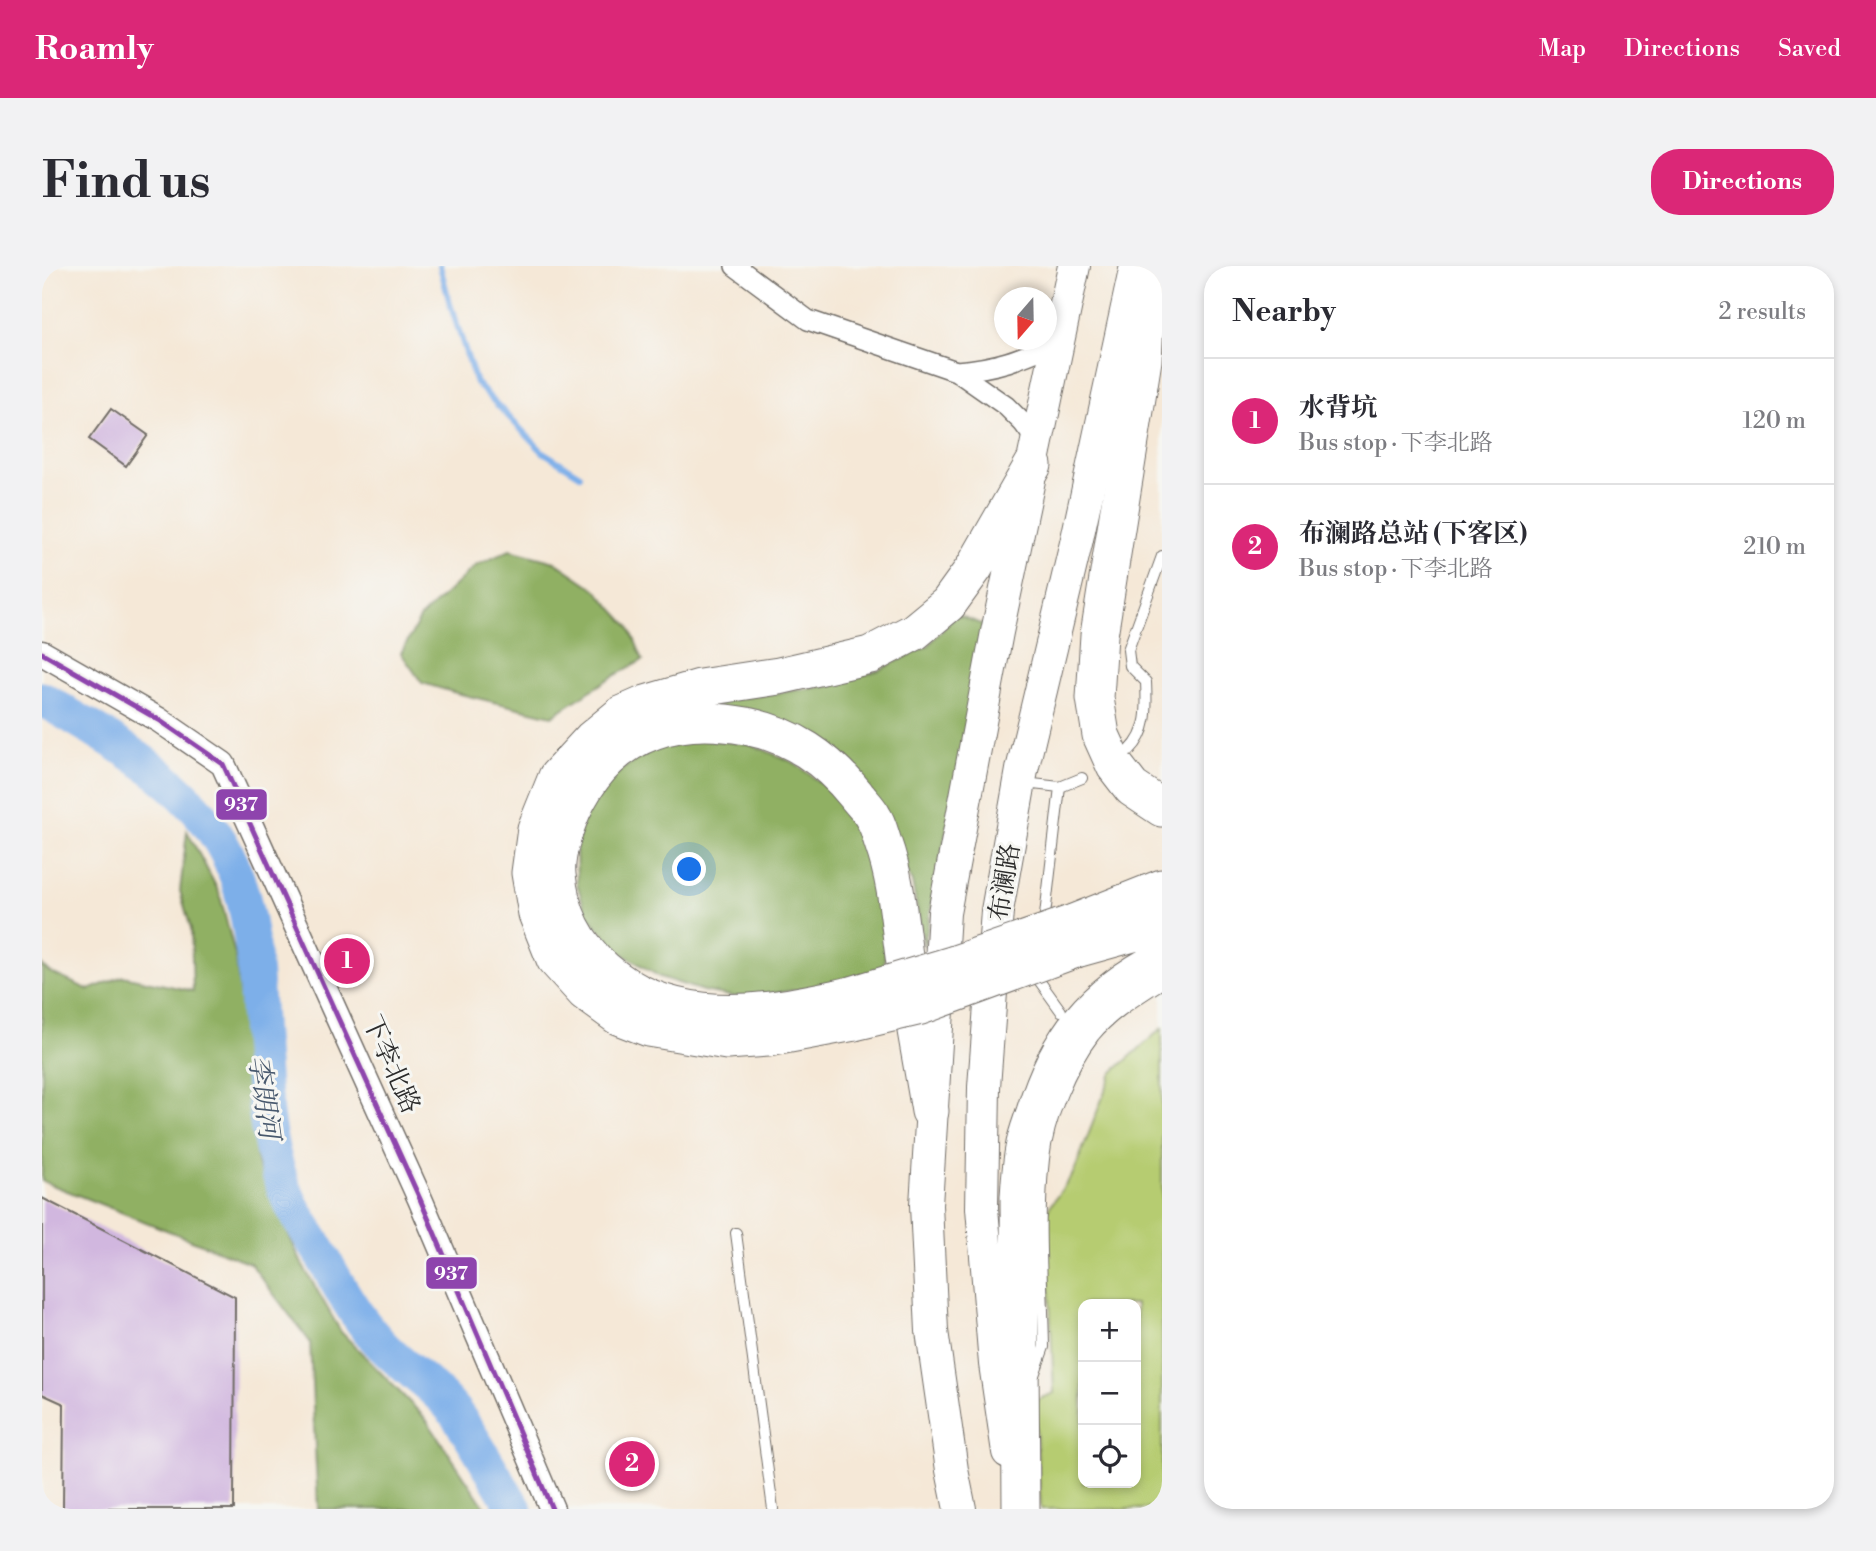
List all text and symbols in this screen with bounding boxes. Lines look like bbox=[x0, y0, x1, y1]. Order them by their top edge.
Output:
text: Roamly bbox=[35, 29, 154, 70]
text: Map bbox=[1539, 34, 1586, 64]
text: Directions bbox=[1624, 34, 1740, 64]
text: Saved bbox=[1778, 34, 1841, 64]
button: Directions bbox=[1651, 149, 1834, 215]
text: Find us bbox=[42, 152, 211, 213]
north arrow bbox=[994, 287, 1057, 350]
text: Nearby bbox=[1232, 293, 1336, 331]
text: 2 results bbox=[1719, 298, 1806, 326]
text: 水背坑 bbox=[1299, 392, 1377, 424]
text: 1 bbox=[1249, 407, 1261, 435]
text: 120 m bbox=[1742, 407, 1806, 435]
text: Bus stop · 下李北路 bbox=[1299, 429, 1493, 457]
text: 布澜路总站 (下客区) bbox=[1299, 518, 1527, 550]
text: 2 bbox=[1248, 533, 1262, 561]
text: 210 m bbox=[1743, 533, 1806, 561]
text: Bus stop · 下李北路 bbox=[1299, 555, 1493, 583]
line badge: 937 bbox=[215, 788, 268, 821]
text: 937 bbox=[224, 793, 258, 817]
street label: 布澜路 bbox=[983, 841, 1027, 923]
your location bbox=[672, 852, 706, 886]
pin: 1 bbox=[324, 935, 370, 987]
street label: 下李北路 bbox=[355, 1010, 427, 1118]
water label: 李朗河 bbox=[240, 1053, 287, 1146]
line badge: 937 bbox=[425, 1256, 478, 1290]
text: 937 bbox=[434, 1262, 468, 1286]
map controls bbox=[1078, 1299, 1141, 1488]
button: + bbox=[1078, 1299, 1141, 1362]
button: − bbox=[1078, 1362, 1141, 1425]
button: locate bbox=[1078, 1425, 1141, 1488]
pin: 2 bbox=[609, 1438, 655, 1490]

